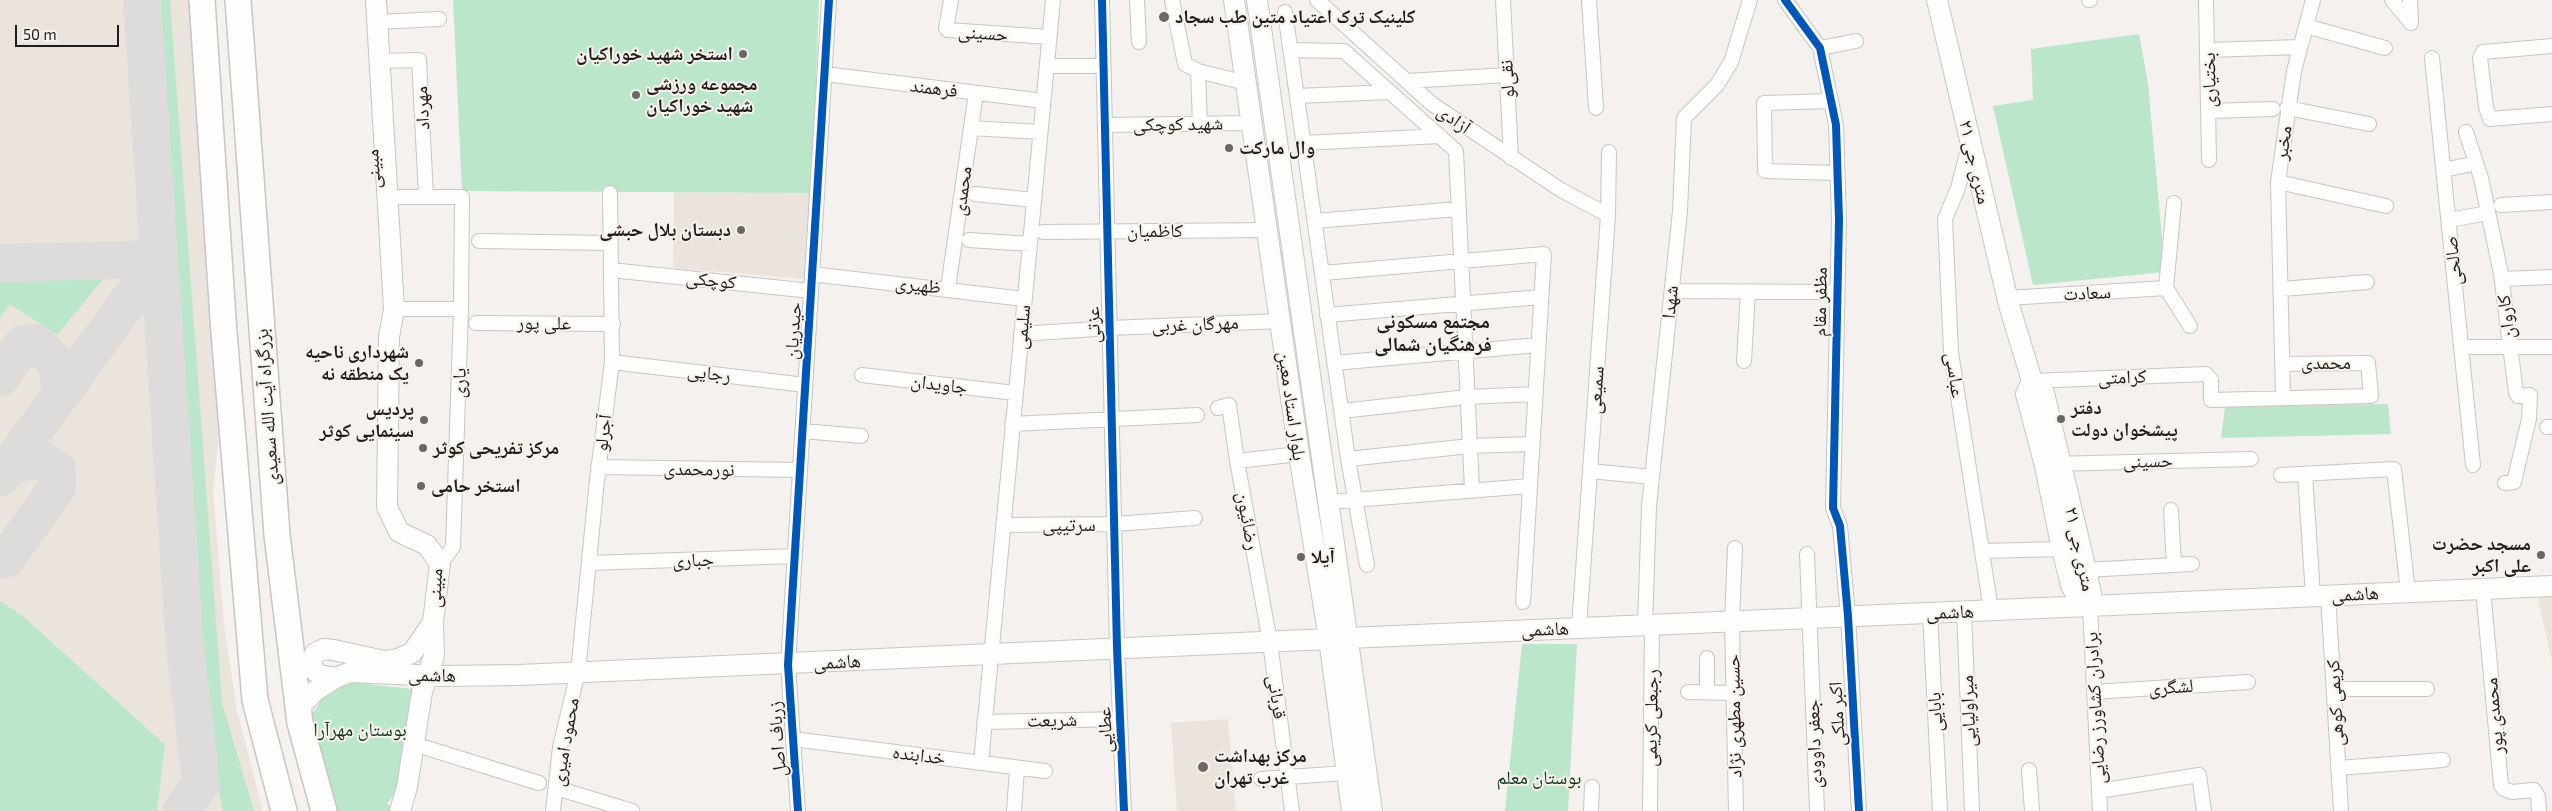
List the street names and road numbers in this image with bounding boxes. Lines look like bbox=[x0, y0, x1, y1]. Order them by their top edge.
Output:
street label: حسینی bbox=[957, 20, 1009, 46]
street label: بختیاری bbox=[2197, 52, 2221, 108]
street label: نقی‌لو bbox=[1495, 59, 1519, 99]
street label: فرهمند bbox=[909, 74, 959, 102]
street label: مهرداد bbox=[409, 86, 435, 130]
street label: آزادی bbox=[1433, 99, 1475, 139]
street label: شهید کوچکی bbox=[1133, 112, 1223, 136]
street label: ۲۱ متری جی bbox=[1954, 118, 1996, 206]
street label: مخبر bbox=[2269, 124, 2297, 162]
street label: مبینی bbox=[361, 149, 385, 189]
street label: محمدی bbox=[947, 165, 977, 217]
street label: کاظمیان bbox=[1127, 220, 1183, 242]
street label: صالحی bbox=[2439, 235, 2467, 287]
street label: کوچکی bbox=[685, 266, 737, 294]
street label: مظفر مقام bbox=[1808, 267, 1832, 337]
street label: ظهیری bbox=[894, 271, 942, 299]
street label: سعادت bbox=[2063, 280, 2111, 306]
street label: شهدا bbox=[1657, 284, 1683, 320]
street label: کاروان bbox=[2492, 293, 2520, 341]
street label: حیدریان bbox=[780, 301, 806, 361]
street label: سلیمی bbox=[1009, 304, 1035, 350]
street label: عزتی bbox=[1081, 306, 1105, 344]
street label: علی پور bbox=[517, 311, 571, 335]
street label: مهرگان غربی bbox=[1151, 311, 1239, 337]
street label: بزرگراه آیت الله سعیدی bbox=[250, 328, 284, 486]
street label: بلوار استاد معین bbox=[1273, 350, 1311, 462]
street label: عباسی bbox=[1941, 351, 1969, 399]
street label: محمدی bbox=[2301, 352, 2351, 374]
street label: رجایی bbox=[686, 359, 732, 387]
street label: سمیعی bbox=[1583, 365, 1609, 415]
street label: کرامتی bbox=[2097, 365, 2147, 389]
street label: یاری bbox=[447, 367, 471, 399]
street label: جاویدان bbox=[909, 369, 969, 399]
street label: آجرلو bbox=[589, 413, 617, 453]
street label: حسینی bbox=[2123, 449, 2173, 473]
street label: نورمحمدی bbox=[663, 457, 735, 481]
street label: رضائیون bbox=[1232, 490, 1264, 552]
street label: ۲۱ متری جی bbox=[2060, 505, 2100, 593]
street label: سرتیپی bbox=[1042, 514, 1096, 536]
street label: جباری bbox=[672, 548, 714, 572]
street label: مبینی bbox=[423, 568, 447, 608]
street label: هاشمی bbox=[2331, 581, 2379, 607]
street label: هاشمی bbox=[1926, 600, 1974, 624]
street label: هاشمی bbox=[1521, 617, 1569, 641]
street label: برادران کشاورز رضایی bbox=[2080, 631, 2110, 785]
street label: هاشمی bbox=[813, 649, 861, 675]
street label: حسین مطهری نژاد bbox=[1722, 654, 1746, 778]
street label: کریمی کوهی bbox=[2321, 659, 2349, 747]
street label: هاشمی bbox=[408, 663, 456, 687]
street label: رجبعلی کریمی bbox=[1639, 669, 1663, 767]
street label: قربانی bbox=[1263, 674, 1291, 720]
street label: لشگری bbox=[2148, 674, 2194, 700]
street label: میراولیایی bbox=[1955, 675, 1981, 747]
street label: محمدی پور bbox=[2479, 677, 2509, 755]
street label: اکبر ملکی bbox=[1824, 681, 1850, 747]
street label: بابایی bbox=[1923, 692, 1947, 732]
street label: محمود امیری bbox=[546, 696, 584, 788]
street label: جعفر داوودی bbox=[1801, 699, 1827, 789]
street label: زرباف اصل bbox=[763, 700, 791, 778]
street label: عطایی bbox=[1093, 707, 1117, 753]
street label: شریعت bbox=[1027, 708, 1077, 732]
street label: خدابنده bbox=[891, 740, 947, 770]

